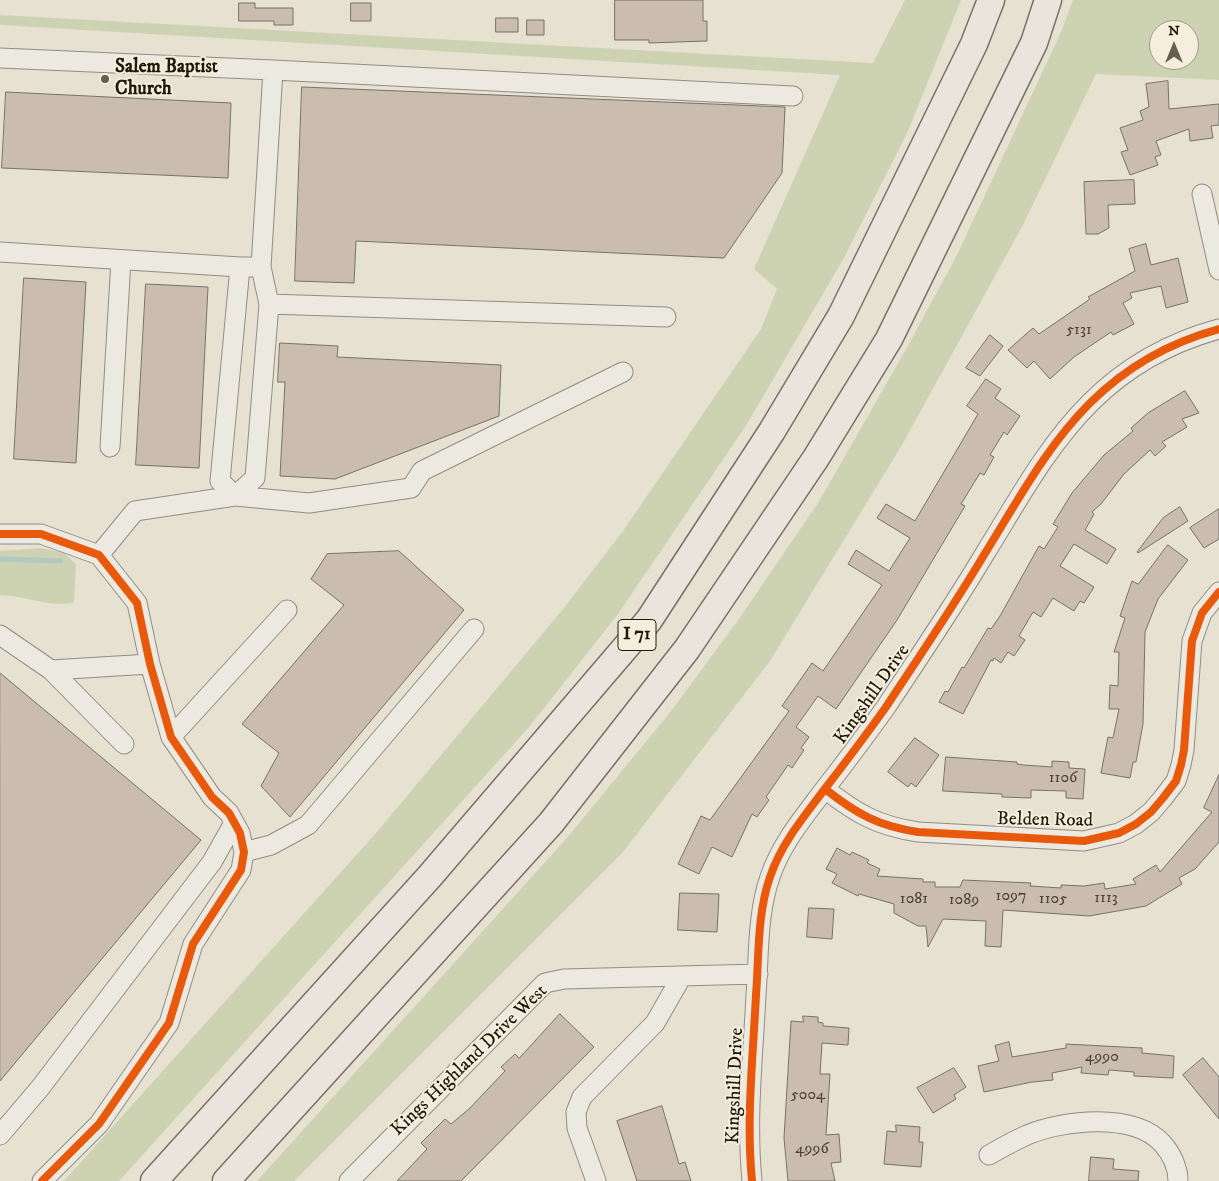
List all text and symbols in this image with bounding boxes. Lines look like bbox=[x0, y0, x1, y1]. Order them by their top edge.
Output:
north arrow bbox=[1149, 20, 1199, 70]
text: N bbox=[1168, 22, 1180, 40]
place label: Salem Baptist Church bbox=[115, 57, 218, 101]
marker: Salem Baptist Church bbox=[99, 73, 111, 85]
house number: 5131 bbox=[1066, 321, 1092, 341]
road number: I 71 bbox=[618, 620, 656, 650]
street label: Kingshill Drive bbox=[830, 641, 916, 749]
house number: 1106 bbox=[1049, 769, 1077, 789]
street label: Belden Road bbox=[997, 809, 1093, 833]
house number: 1097 bbox=[996, 887, 1026, 907]
house number: 1113 bbox=[1094, 889, 1118, 909]
house number: 1081 bbox=[900, 890, 928, 910]
house number: 1105 bbox=[1039, 890, 1067, 910]
house number: 1089 bbox=[949, 891, 979, 911]
street label: Kings Highland Drive West bbox=[387, 980, 553, 1142]
street label: Kingshill Drive bbox=[723, 1027, 749, 1145]
house number: 4990 bbox=[1085, 1048, 1119, 1068]
house number: 5004 bbox=[791, 1086, 825, 1106]
house number: 4996 bbox=[795, 1140, 829, 1160]

